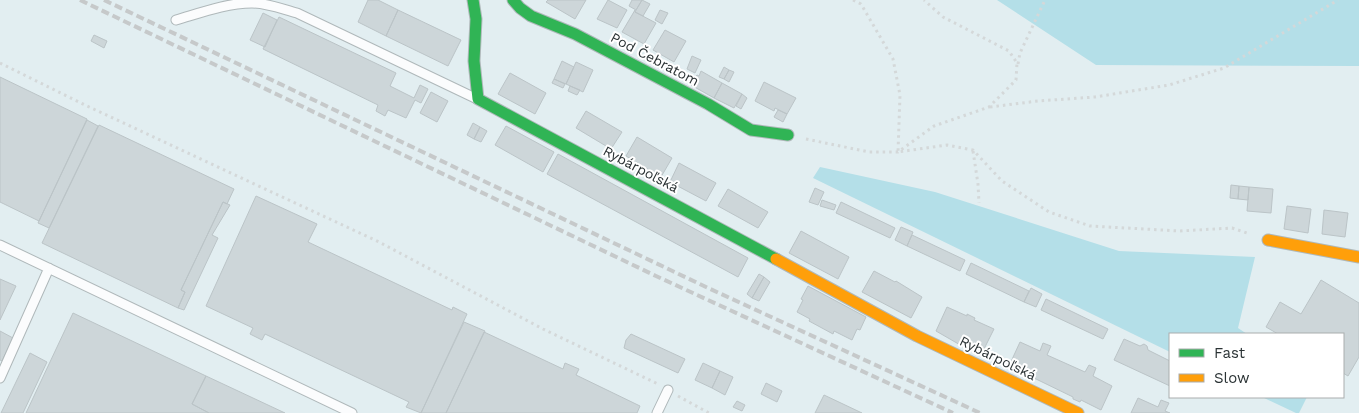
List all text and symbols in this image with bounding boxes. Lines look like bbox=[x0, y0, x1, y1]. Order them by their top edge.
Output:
street label: Pod Čebratom bbox=[608, 29, 702, 89]
street label: Rybárpoľská bbox=[601, 142, 682, 196]
street label: Rybárpoľská bbox=[957, 333, 1039, 383]
legend bbox=[1169, 333, 1344, 398]
text: Fast bbox=[1214, 344, 1246, 362]
text: Slow bbox=[1214, 369, 1250, 387]

